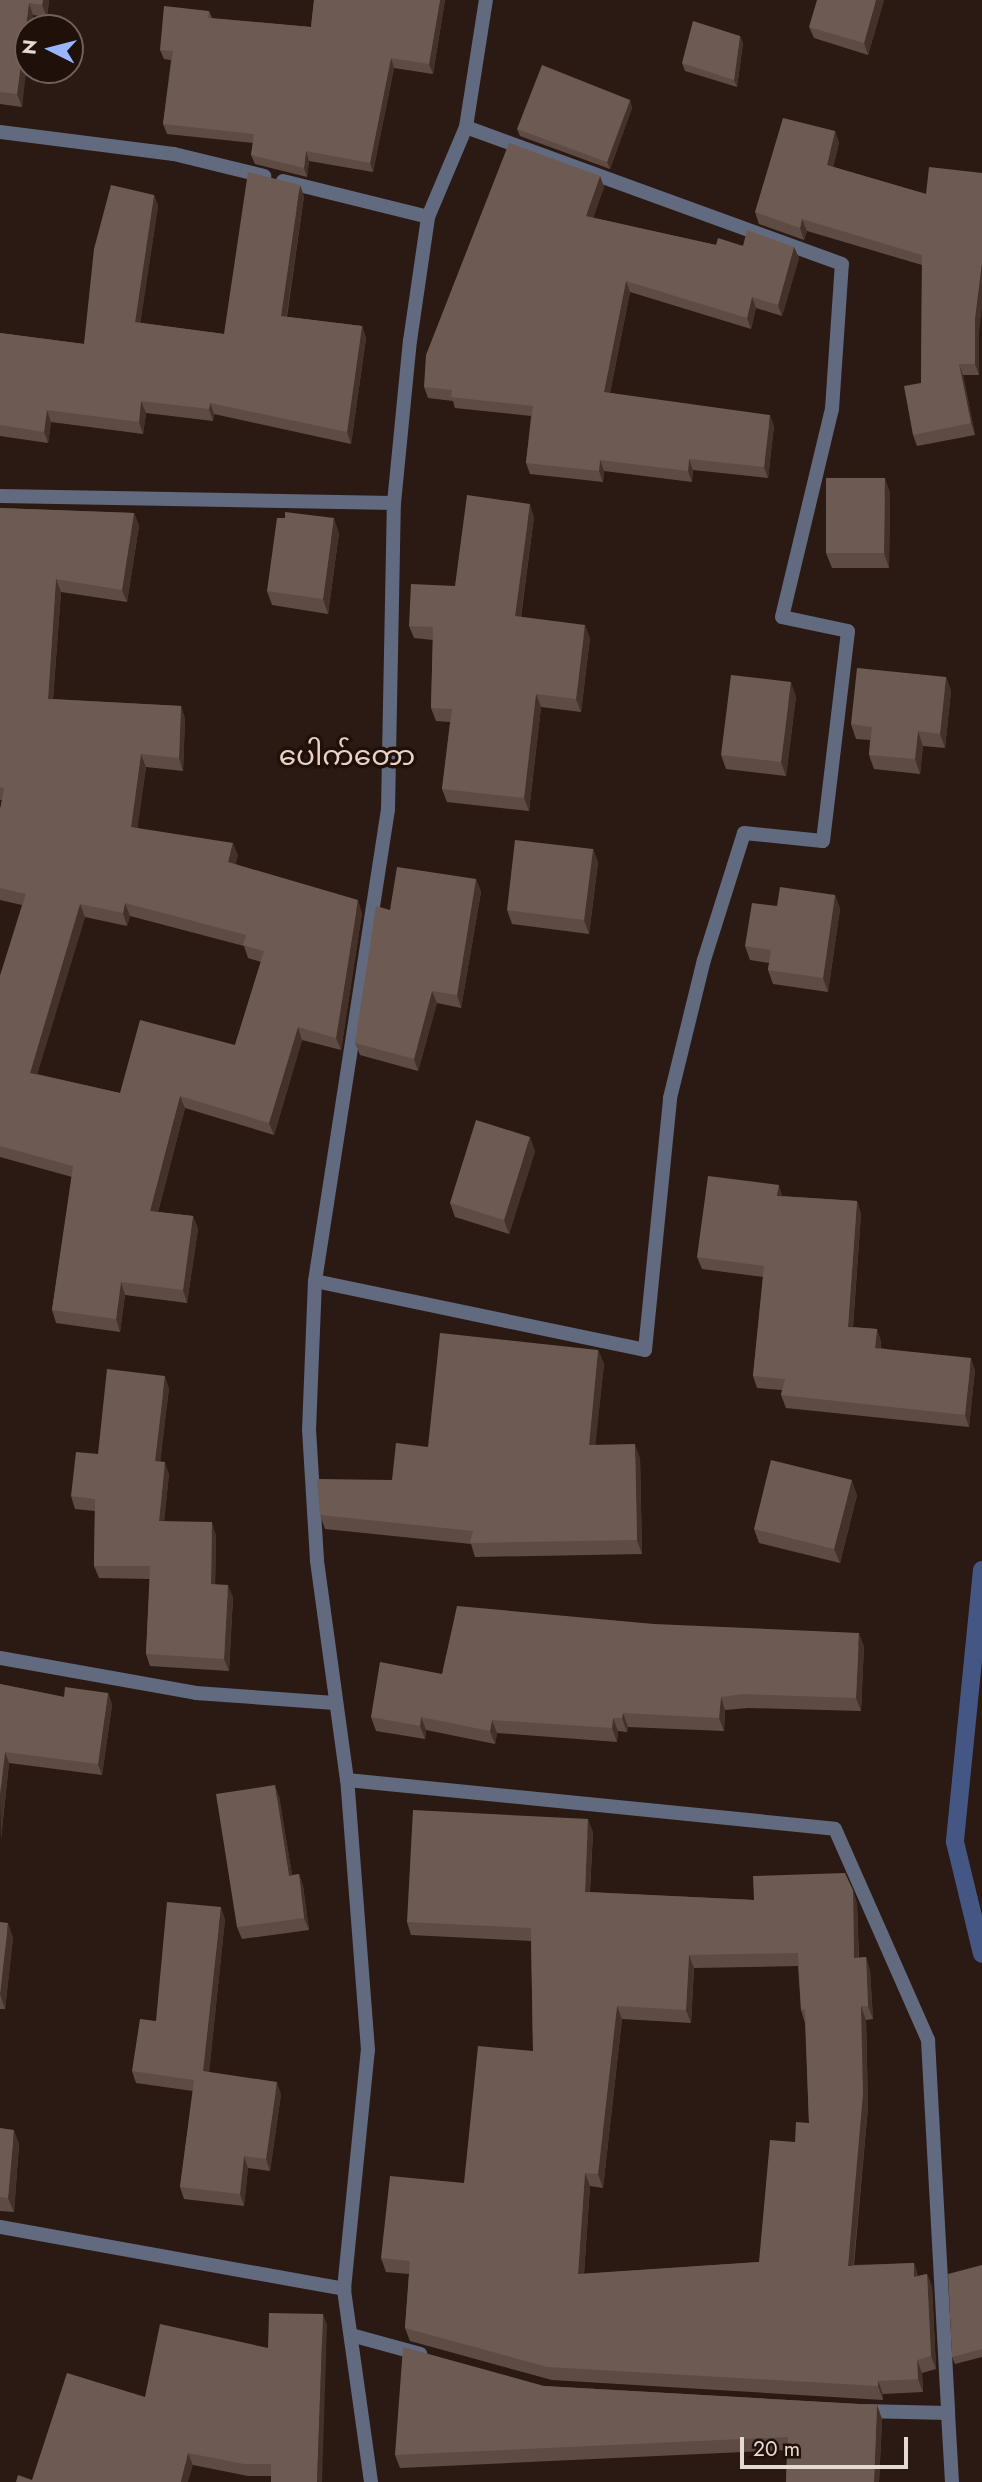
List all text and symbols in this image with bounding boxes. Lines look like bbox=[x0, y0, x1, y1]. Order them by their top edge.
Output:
north arrow bbox=[14, 14, 84, 84]
text: N bbox=[15, 38, 44, 56]
district label: ပေါက်တော bbox=[279, 739, 415, 773]
scale bar bbox=[744, 2422, 912, 2466]
text: 20 m bbox=[753, 2434, 800, 2464]

